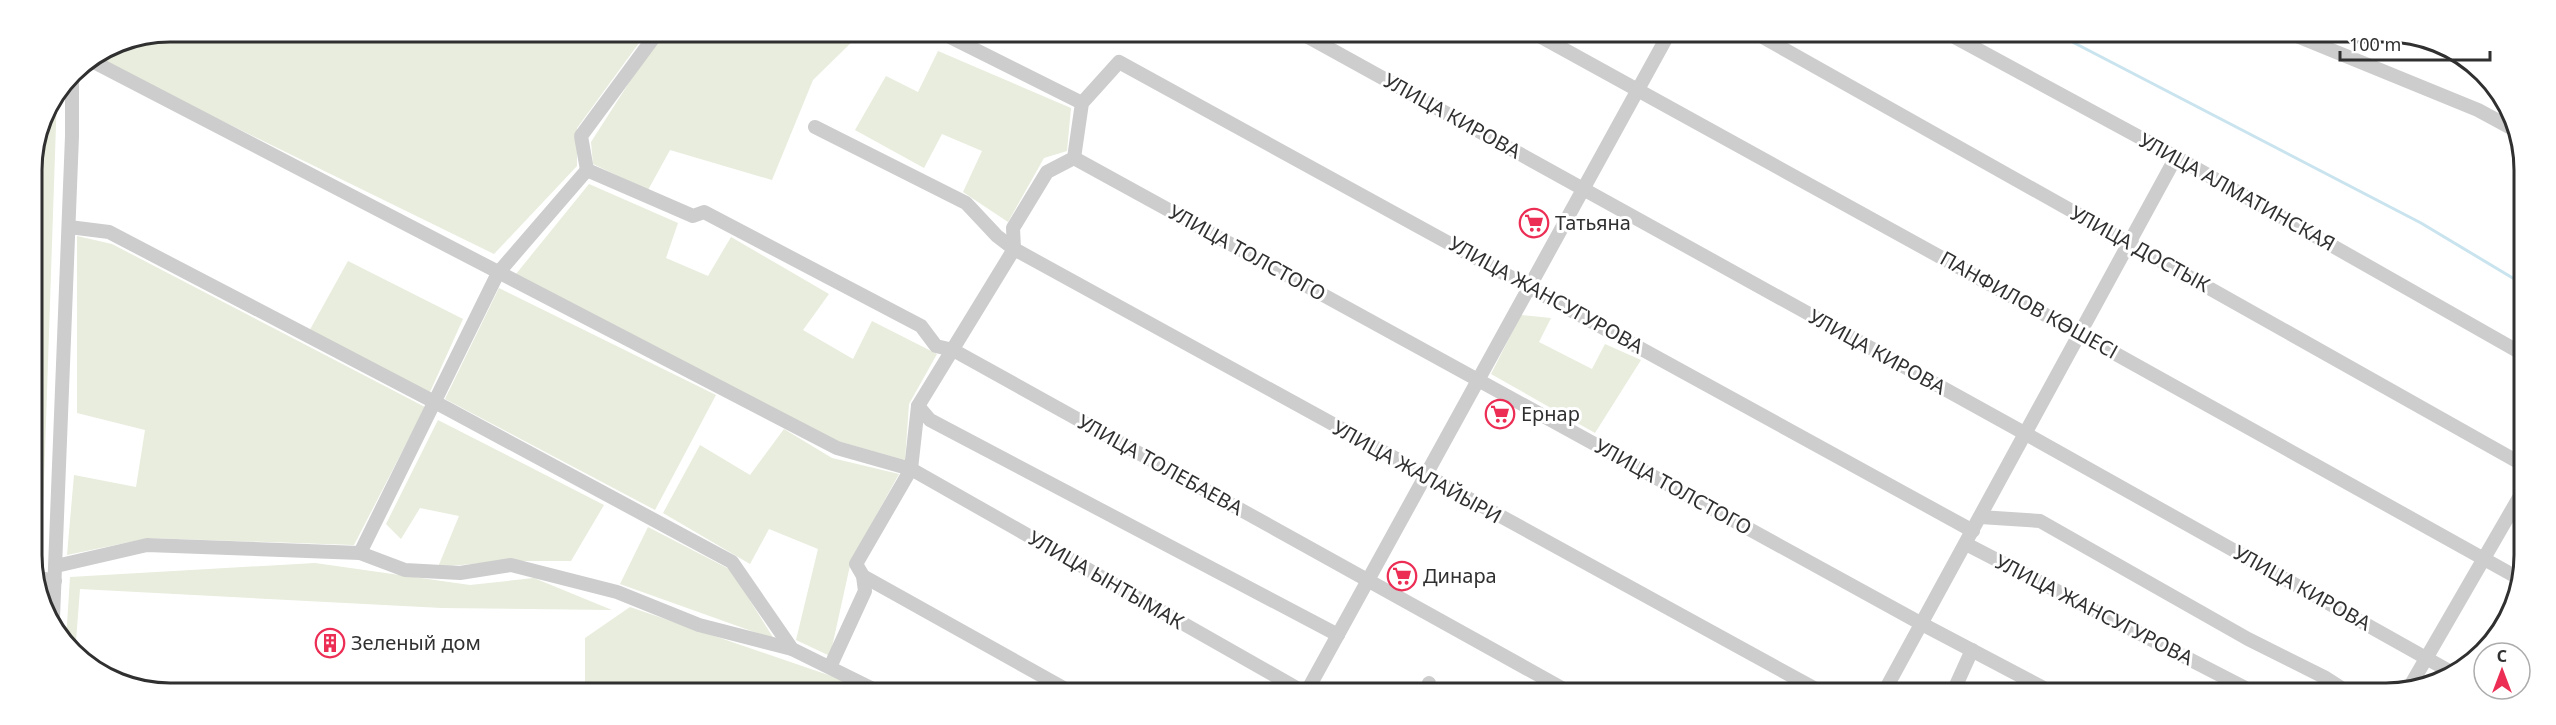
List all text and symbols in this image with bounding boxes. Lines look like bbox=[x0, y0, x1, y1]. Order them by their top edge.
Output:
scale bar bbox=[2340, 24, 2490, 62]
text: 100 m bbox=[2349, 32, 2401, 56]
street label: УЛИЦА КИРОВА bbox=[1379, 67, 1526, 165]
street label: УЛИЦА АЛМАТИНСКАЯ bbox=[2134, 126, 2340, 257]
street label: УЛИЦА ТОЛСТОГО bbox=[1164, 198, 1331, 307]
street label: УЛИЦА ДОСТЫК bbox=[2066, 199, 2215, 298]
supermarket icon: Татьяна bbox=[1518, 207, 1550, 239]
place label: Татьяна bbox=[1555, 209, 1631, 236]
street label: УЛИЦА ЖАНСУГУРОВА bbox=[1444, 230, 1649, 360]
street label: ПАНФИЛОВ КӨШЕСІ bbox=[1936, 244, 2123, 365]
street label: УЛИЦА КИРОВА bbox=[1804, 303, 1951, 401]
supermarket icon: Ернар bbox=[1484, 398, 1516, 430]
place label: Ернар bbox=[1521, 400, 1580, 427]
street label: УЛИЦА ТОЛЕБАЕВА bbox=[1073, 408, 1248, 521]
street label: УЛИЦА ЖАЛАЙЫРИ bbox=[1328, 414, 1507, 529]
street label: УЛИЦА ТОЛСТОГО bbox=[1590, 432, 1757, 541]
street label: УЛИЦА ЫНТЫМАК bbox=[1023, 524, 1190, 635]
street label: УЛИЦА КИРОВА bbox=[2229, 539, 2376, 637]
street label: УЛИЦА ЖАНСУГУРОВА bbox=[1991, 548, 2198, 671]
supermarket icon: Динара bbox=[1386, 560, 1418, 592]
place label: Динара bbox=[1423, 562, 1497, 589]
building icon: Зеленый дом bbox=[314, 627, 346, 659]
place label: Зеленый дом bbox=[351, 629, 481, 656]
north arrow bbox=[2472, 641, 2532, 701]
text: С bbox=[2497, 645, 2507, 667]

